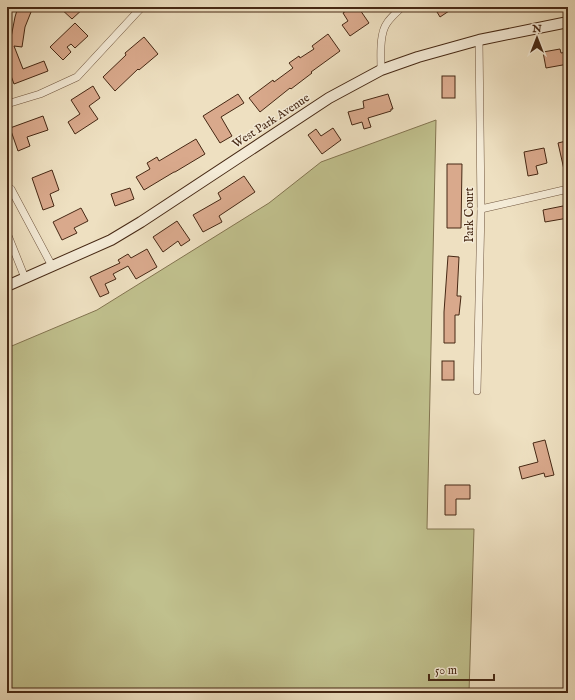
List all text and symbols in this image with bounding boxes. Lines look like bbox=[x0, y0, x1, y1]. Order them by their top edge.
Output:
north arrow bbox=[517, 18, 557, 58]
text: N bbox=[531, 22, 542, 36]
street label: West Park Avenue bbox=[229, 90, 313, 152]
street label: Park Court bbox=[462, 187, 477, 243]
scale bar bbox=[429, 656, 494, 682]
text: 50 m bbox=[435, 663, 457, 678]

